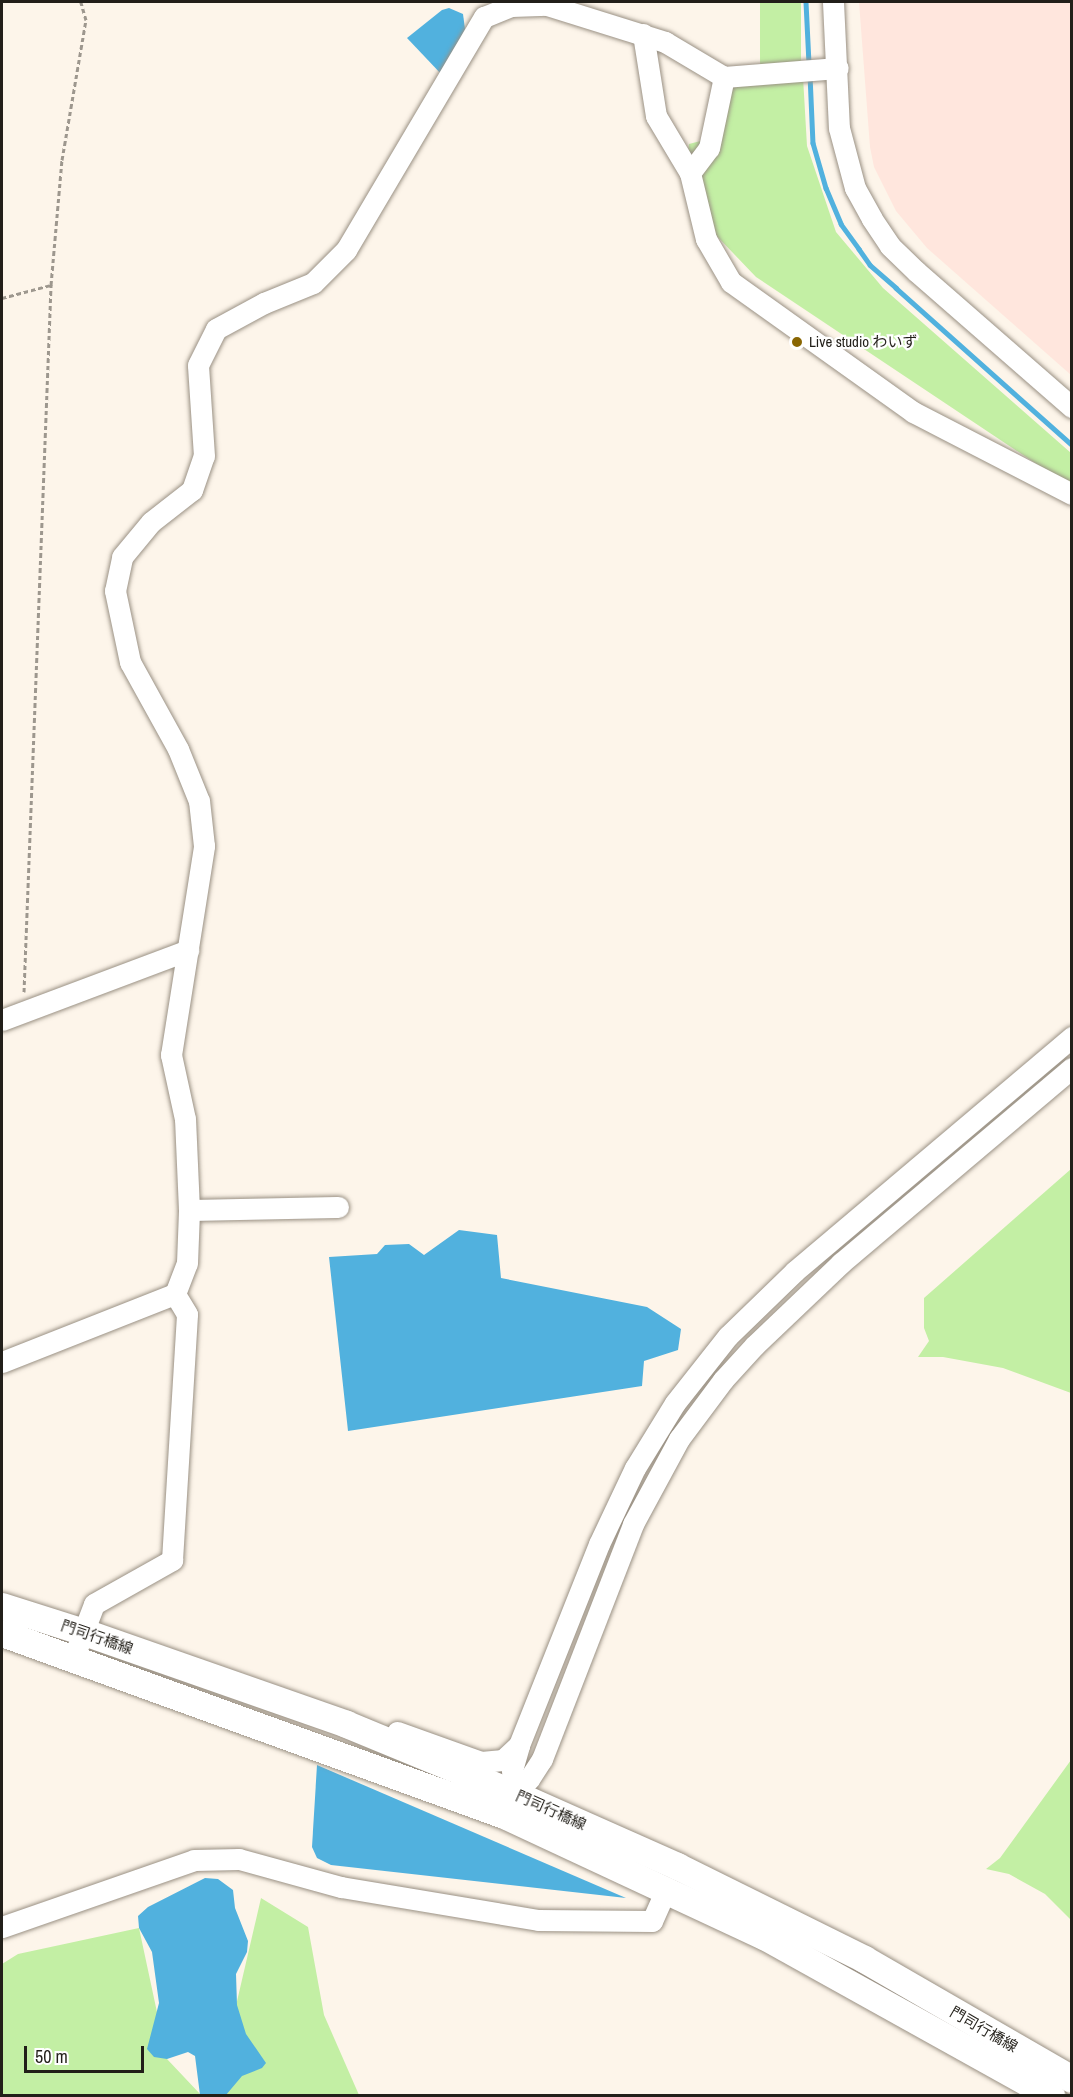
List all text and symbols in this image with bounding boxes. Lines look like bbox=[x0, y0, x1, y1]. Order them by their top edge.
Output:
place label: Live studio わいず bbox=[809, 333, 918, 351]
marker: Live studio わいず bbox=[790, 335, 804, 349]
street label: 門司行橋線 bbox=[59, 1616, 135, 1658]
street label: 門司行橋線 bbox=[513, 1787, 589, 1833]
street label: 門司行橋線 bbox=[947, 2002, 1021, 2056]
scale bar bbox=[27, 2034, 147, 2072]
text: 50 m bbox=[35, 2044, 68, 2069]

